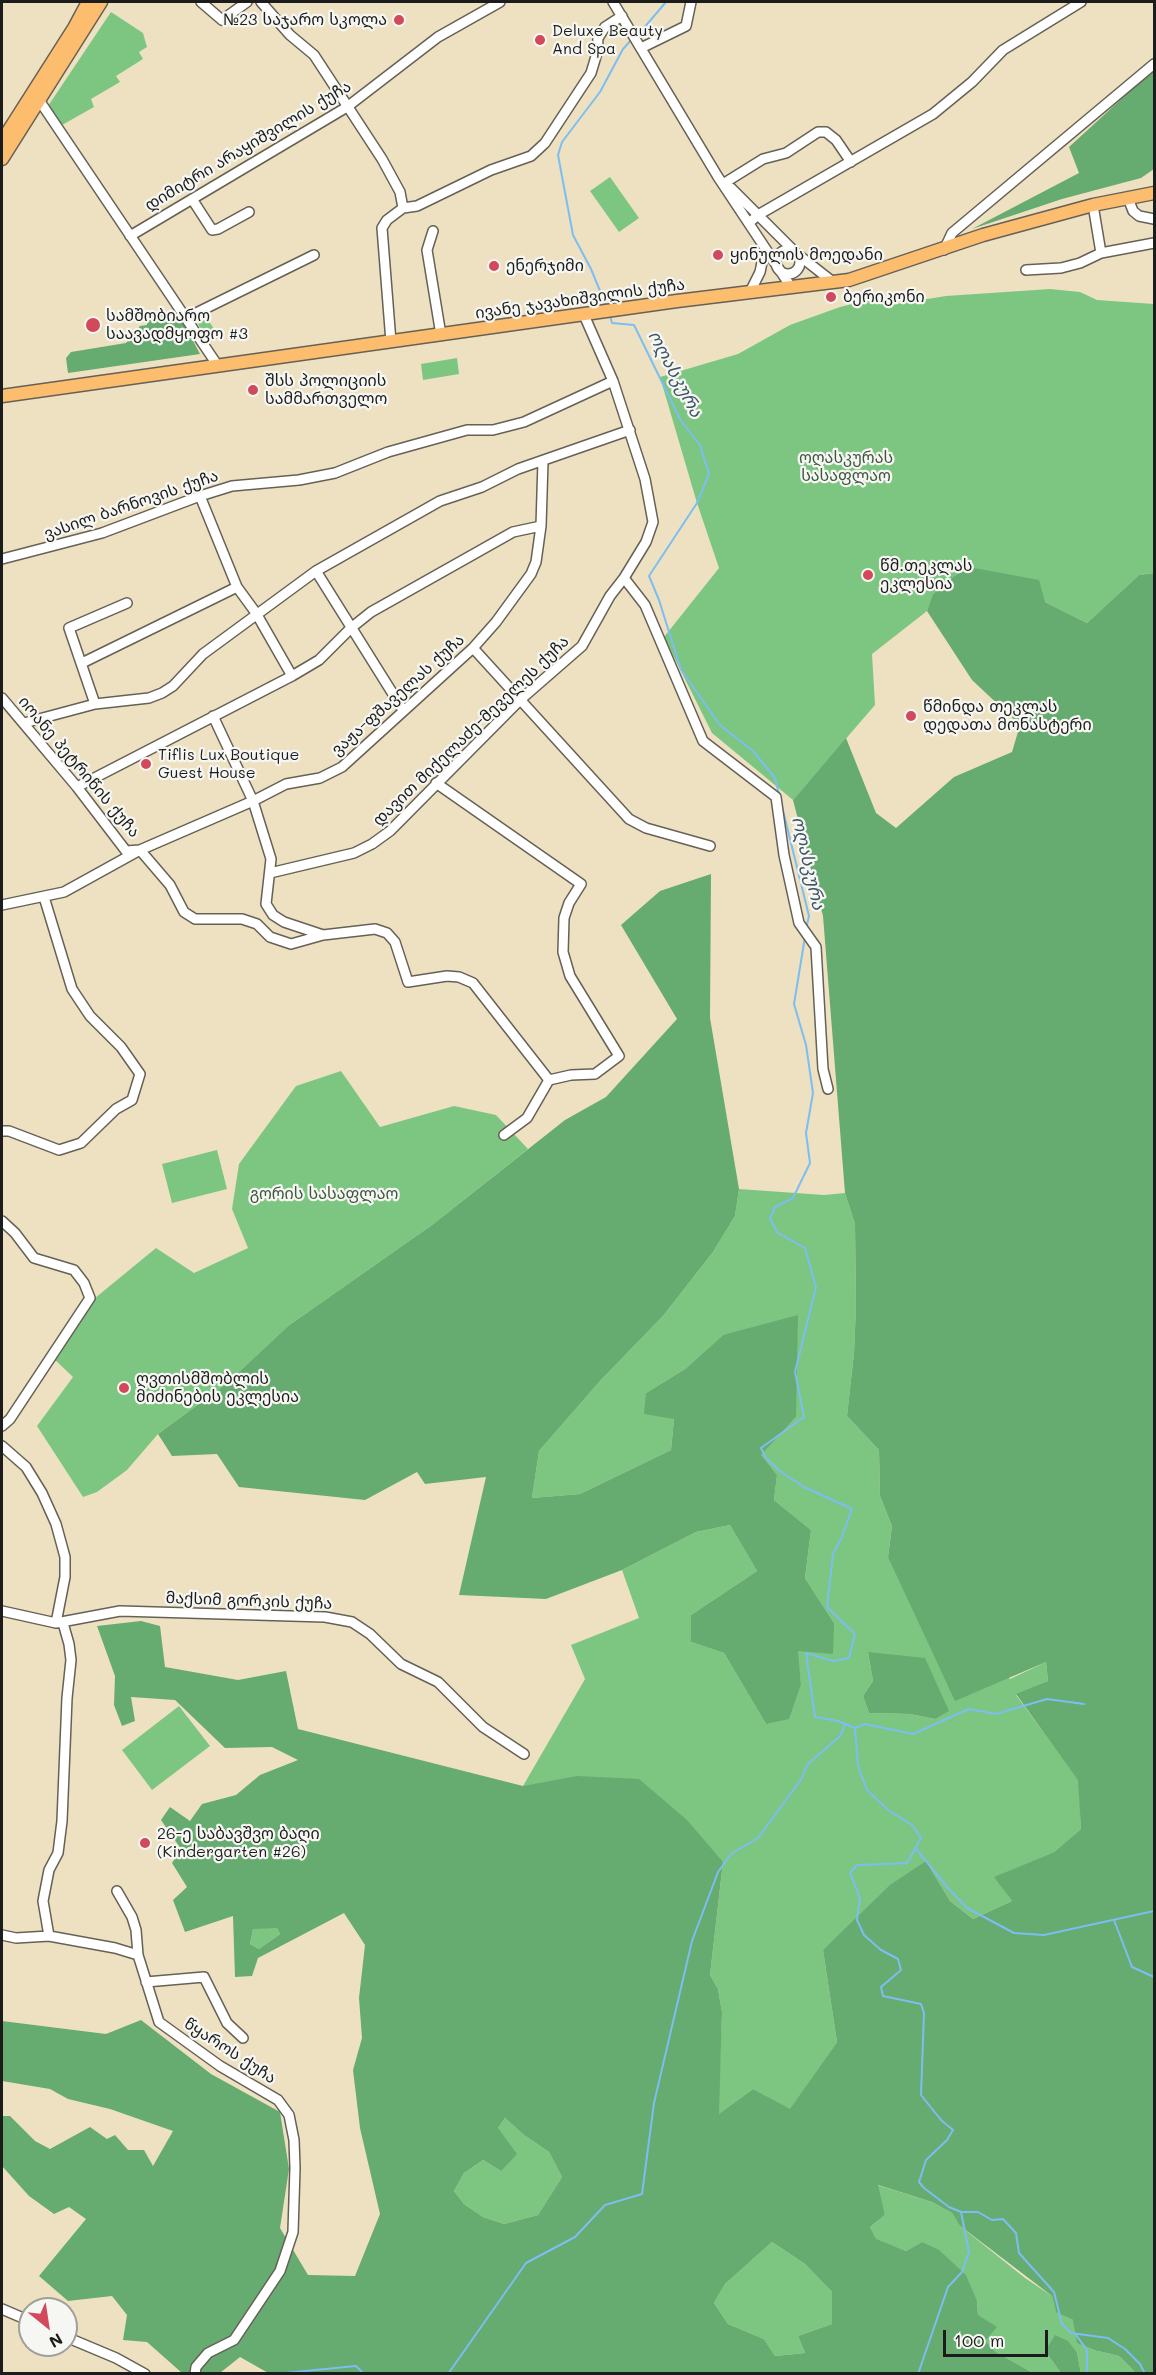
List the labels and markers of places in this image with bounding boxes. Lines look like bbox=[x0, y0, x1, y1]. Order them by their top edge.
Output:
place label: №23 საჯარო სკოლა bbox=[223, 10, 387, 30]
marker: №23 საჯარო სკოლა bbox=[392, 13, 406, 27]
place label: Deluxe Beauty And Spa bbox=[552, 21, 663, 59]
marker: Deluxe Beauty And Spa bbox=[533, 33, 547, 47]
place label: ყინულის მოედანი bbox=[730, 245, 883, 265]
marker: ყინულის მოედანი bbox=[711, 248, 725, 262]
place label: ენერჯიმი bbox=[506, 256, 584, 276]
marker: ენერჯიმი bbox=[487, 259, 501, 273]
place label: ბერიკონი bbox=[843, 287, 925, 307]
marker: ბერიკონი bbox=[824, 290, 838, 304]
place label: სამშობიარო საავადმყოფო #3 bbox=[106, 306, 248, 344]
marker: სამშობიარო საავადმყოფო #3 bbox=[84, 316, 102, 334]
place label: შსს პოლიციის სამმართველო bbox=[265, 371, 387, 409]
marker: შსს პოლიციის სამმართველო bbox=[246, 383, 260, 397]
place label: წმ.თეკლას ეკლესია bbox=[880, 556, 972, 594]
marker: წმ.თეკლას ეკლესია bbox=[861, 568, 875, 582]
place label: წმინდა თეკლას დედათა მონასტერი bbox=[923, 697, 1092, 735]
marker: წმინდა თეკლას დედათა მონასტერი bbox=[904, 709, 918, 723]
place label: Tiflis Lux Boutique Guest House bbox=[158, 745, 299, 783]
marker: Tiflis Lux Boutique Guest House bbox=[139, 757, 153, 771]
place label: ღვთისმშობლის მიძინების ეკლესია bbox=[136, 1369, 299, 1407]
marker: ღვთისმშობლის მიძინების ეკლესია bbox=[117, 1381, 131, 1395]
place label: 26-ე საბავშვო ბაღი (Kindergarten #26) bbox=[157, 1824, 320, 1862]
marker: 26-ე საბავშვო ბაღი (Kindergarten #26) bbox=[138, 1836, 152, 1850]

